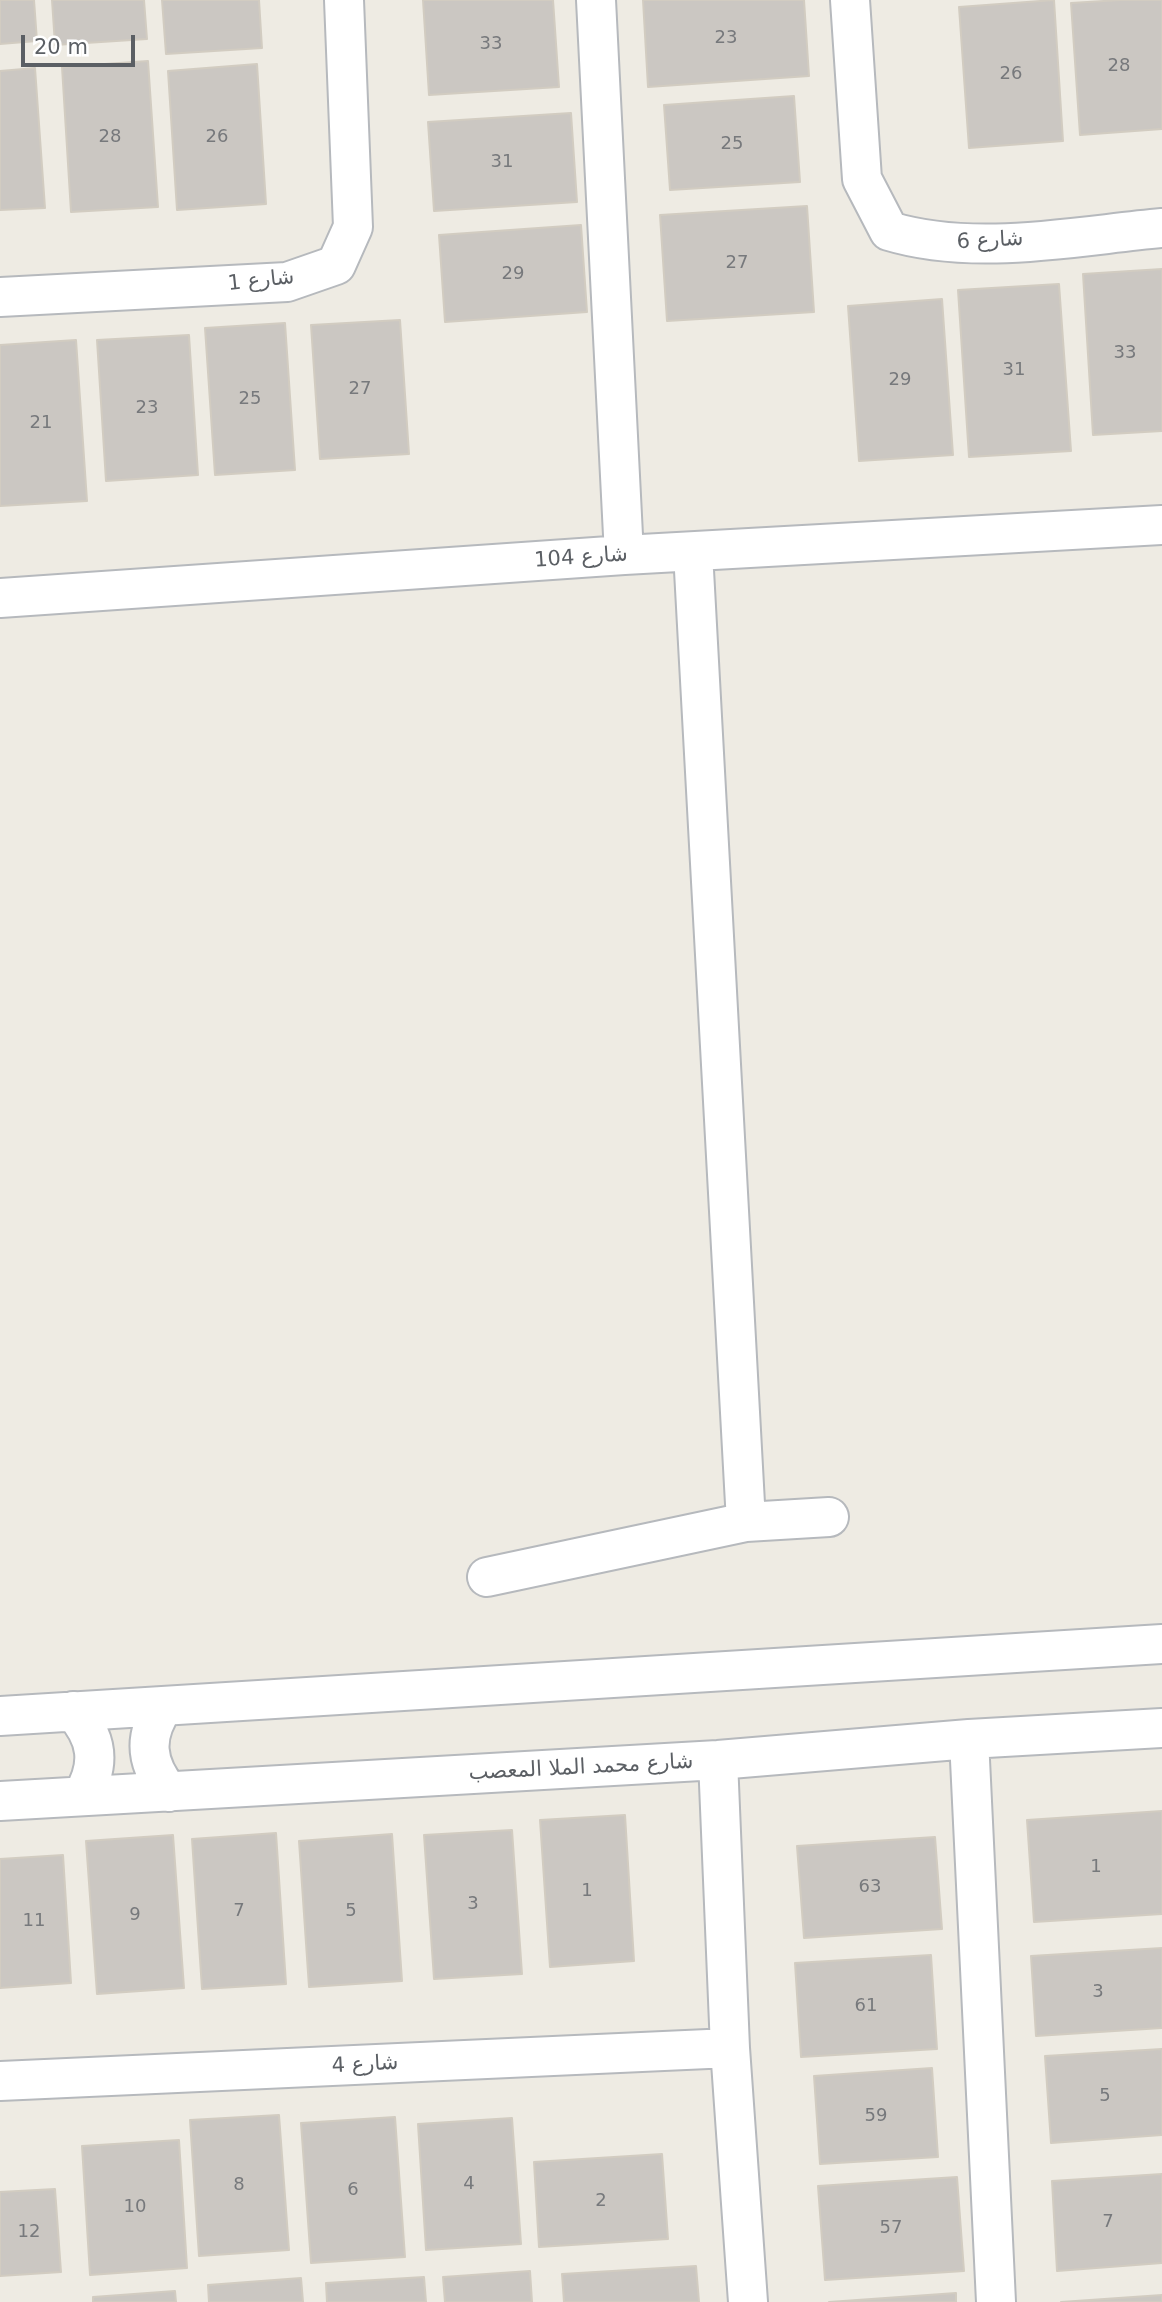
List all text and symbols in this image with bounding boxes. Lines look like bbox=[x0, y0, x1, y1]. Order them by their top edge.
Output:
scale bar bbox=[24, 21, 138, 65]
house number: 23 bbox=[715, 27, 737, 49]
house number: 33 bbox=[480, 33, 502, 55]
text: 20 m bbox=[34, 35, 88, 59]
house number: 28 bbox=[1108, 55, 1130, 77]
house number: 26 bbox=[1000, 63, 1022, 85]
house number: 28 bbox=[99, 126, 121, 148]
house number: 26 bbox=[206, 126, 228, 148]
house number: 25 bbox=[721, 133, 743, 155]
house number: 31 bbox=[491, 151, 513, 173]
street label: شارع 6 bbox=[956, 227, 1024, 255]
house number: 27 bbox=[726, 252, 748, 274]
house number: 29 bbox=[502, 263, 524, 285]
street label: شارع 1 bbox=[227, 265, 295, 297]
house number: 33 bbox=[1114, 342, 1136, 364]
house number: 31 bbox=[1003, 359, 1025, 381]
house number: 29 bbox=[889, 369, 911, 391]
house number: 27 bbox=[349, 378, 371, 400]
house number: 25 bbox=[239, 388, 261, 410]
house number: 23 bbox=[136, 397, 158, 419]
house number: 21 bbox=[30, 412, 52, 434]
street label: شارع 104 bbox=[534, 542, 628, 574]
street label: شارع محمد الملا المعصب bbox=[468, 1750, 694, 1786]
house number: 1 bbox=[1090, 1856, 1102, 1878]
house number: 63 bbox=[859, 1876, 881, 1898]
house number: 1 bbox=[581, 1880, 593, 1902]
house number: 3 bbox=[467, 1893, 479, 1915]
house number: 7 bbox=[233, 1900, 245, 1922]
house number: 5 bbox=[345, 1900, 357, 1922]
house number: 9 bbox=[129, 1904, 141, 1926]
house number: 11 bbox=[23, 1910, 45, 1932]
house number: 3 bbox=[1092, 1981, 1104, 2003]
house number: 61 bbox=[855, 1995, 877, 2017]
street label: شارع 4 bbox=[331, 2051, 399, 2079]
house number: 5 bbox=[1099, 2085, 1111, 2107]
house number: 59 bbox=[865, 2105, 887, 2127]
house number: 4 bbox=[463, 2173, 475, 2195]
house number: 8 bbox=[233, 2174, 245, 2196]
house number: 6 bbox=[347, 2179, 359, 2201]
house number: 2 bbox=[595, 2190, 607, 2212]
house number: 10 bbox=[124, 2196, 146, 2218]
house number: 7 bbox=[1102, 2211, 1114, 2233]
house number: 57 bbox=[880, 2217, 902, 2239]
house number: 12 bbox=[18, 2221, 40, 2243]

